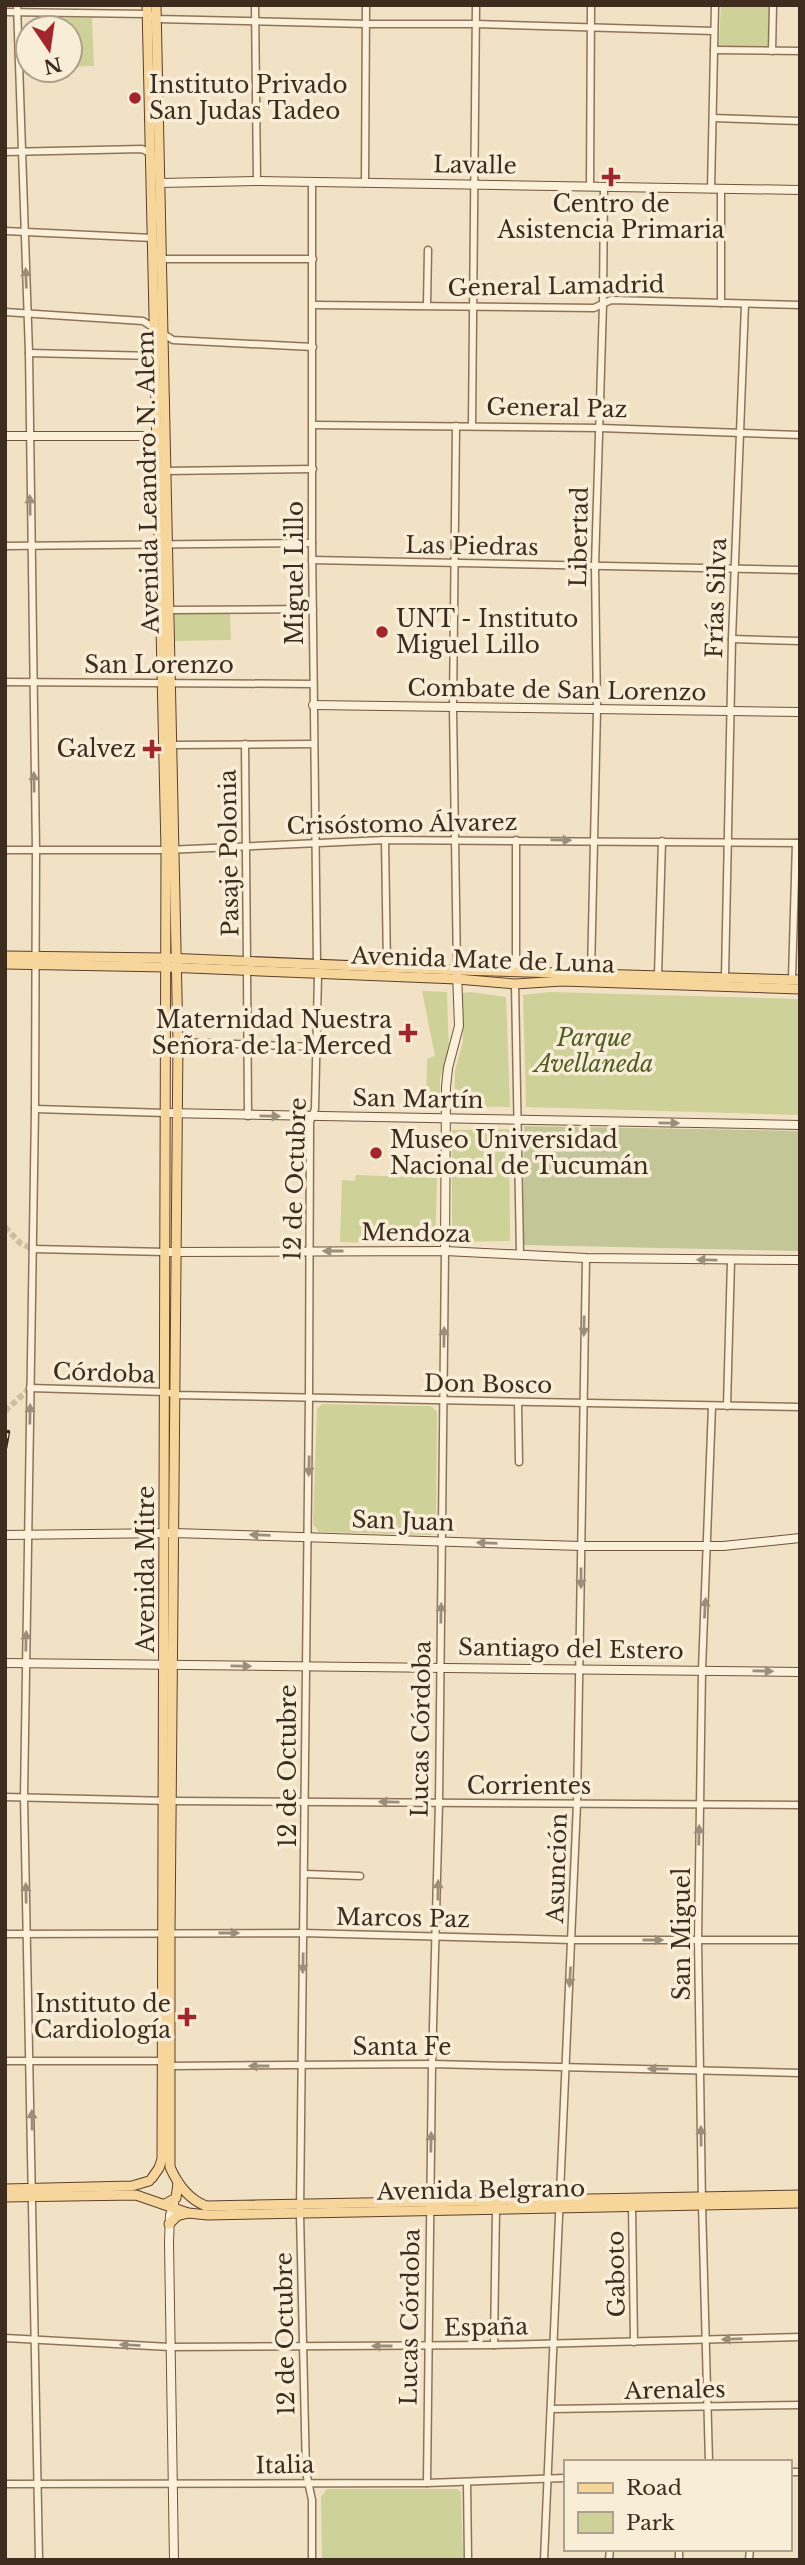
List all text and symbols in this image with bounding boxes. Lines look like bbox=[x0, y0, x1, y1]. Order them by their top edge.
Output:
north arrow bbox=[14, 14, 84, 84]
text: N bbox=[41, 52, 64, 78]
place label: Instituto Privado San Judas Tadeo bbox=[149, 71, 347, 125]
marker: Instituto Privado San Judas Tadeo bbox=[127, 90, 143, 106]
street label: Lavalle bbox=[433, 150, 517, 180]
marker: Centro de Asistencia Primaria bbox=[601, 167, 621, 187]
place label: Centro de Asistencia Primaria bbox=[496, 190, 725, 244]
one-way arrow bbox=[21, 267, 32, 289]
street label: General Lamadrid bbox=[447, 270, 665, 302]
street label: Avenida Leandro N. Alem bbox=[131, 330, 165, 635]
street label: General Paz bbox=[486, 393, 628, 423]
street label: Libertad bbox=[564, 486, 594, 588]
one-way arrow bbox=[24, 494, 36, 516]
street label: Miguel Lillo bbox=[281, 501, 309, 645]
street label: Las Piedras bbox=[405, 531, 539, 561]
street label: Frías Silva bbox=[700, 537, 732, 659]
place label: UNT - Instituto Miguel Lillo bbox=[396, 605, 578, 659]
marker: UNT - Instituto Miguel Lillo bbox=[374, 624, 390, 640]
street label: San Lorenzo bbox=[84, 651, 234, 679]
street label: Combate de San Lorenzo bbox=[407, 673, 707, 707]
place label: Galvez bbox=[56, 735, 136, 763]
marker: Galvez bbox=[142, 739, 162, 759]
street label: Pasaje Polonia bbox=[214, 769, 244, 937]
one-way arrow bbox=[28, 770, 40, 792]
street label: Crisóstomo Álvarez bbox=[286, 807, 518, 840]
one-way arrow bbox=[550, 835, 572, 846]
street label: Avenida Mate de Luna bbox=[350, 941, 616, 979]
place label: Maternidad Nuestra Señora de la Merced bbox=[152, 1006, 392, 1060]
marker: Maternidad Nuestra Señora de la Merced bbox=[398, 1023, 418, 1043]
park label: Parque Avellaneda bbox=[532, 1024, 653, 1078]
street label: San Martín bbox=[352, 1084, 484, 1114]
street label: 12 de Octubre bbox=[278, 1097, 312, 1261]
one-way arrow bbox=[260, 1110, 282, 1122]
one-way arrow bbox=[659, 1117, 681, 1128]
place label: Museo Universidad Nacional de Tucumán bbox=[390, 1126, 649, 1180]
marker: Museo Universidad Nacional de Tucumán bbox=[368, 1145, 384, 1161]
street label: Mendoza bbox=[361, 1218, 471, 1248]
one-way arrow bbox=[322, 1245, 344, 1257]
one-way arrow bbox=[696, 1254, 718, 1266]
one-way arrow bbox=[579, 1316, 590, 1338]
one-way arrow bbox=[438, 1325, 449, 1347]
street label: Córdoba bbox=[52, 1357, 156, 1389]
street label: Don Bosco bbox=[424, 1369, 552, 1399]
one-way arrow bbox=[24, 1402, 36, 1424]
one-way arrow bbox=[303, 1455, 314, 1477]
street label: Avenida Mitre bbox=[132, 1486, 160, 1653]
street label: San Juan bbox=[351, 1505, 455, 1537]
one-way arrow bbox=[248, 1530, 270, 1541]
one-way arrow bbox=[476, 1537, 498, 1549]
one-way arrow bbox=[575, 1568, 587, 1590]
one-way arrow bbox=[699, 1597, 710, 1619]
one-way arrow bbox=[436, 1602, 447, 1624]
one-way arrow bbox=[20, 1630, 31, 1652]
street label: Santiago del Estero bbox=[458, 1633, 684, 1665]
street label: Lucas Córdoba bbox=[405, 1640, 437, 1818]
one-way arrow bbox=[230, 1660, 252, 1672]
one-way arrow bbox=[752, 1665, 774, 1677]
street label: 12 de Octubre bbox=[274, 1684, 302, 1848]
street label: Corrientes bbox=[467, 1772, 591, 1800]
one-way arrow bbox=[377, 1796, 399, 1808]
street label: Asunción bbox=[541, 1812, 573, 1925]
one-way arrow bbox=[694, 1824, 705, 1846]
street label: San Miguel bbox=[668, 1868, 696, 2000]
one-way arrow bbox=[432, 1878, 443, 1900]
one-way arrow bbox=[20, 1882, 32, 1904]
street label: Marcos Paz bbox=[336, 1903, 470, 1933]
one-way arrow bbox=[219, 1927, 241, 1939]
one-way arrow bbox=[642, 1934, 664, 1946]
one-way arrow bbox=[297, 1952, 309, 1974]
one-way arrow bbox=[565, 1966, 576, 1988]
place label: Instituto de Cardiología bbox=[34, 1990, 171, 2044]
marker: Instituto de Cardiología bbox=[177, 2007, 197, 2027]
street label: Santa Fe bbox=[353, 2033, 451, 2061]
one-way arrow bbox=[248, 2060, 270, 2072]
one-way arrow bbox=[647, 2063, 669, 2074]
one-way arrow bbox=[26, 2109, 37, 2131]
one-way arrow bbox=[695, 2125, 707, 2147]
one-way arrow bbox=[425, 2130, 437, 2152]
street label: Avenida Belgrano bbox=[376, 2174, 585, 2206]
street label: Lucas Córdoba bbox=[394, 2228, 426, 2406]
street label: Gaboto bbox=[601, 2230, 631, 2318]
street label: 12 de Octubre bbox=[270, 2252, 300, 2416]
street label: España bbox=[444, 2312, 529, 2342]
one-way arrow bbox=[720, 2333, 742, 2344]
one-way arrow bbox=[118, 2339, 140, 2350]
one-way arrow bbox=[370, 2340, 392, 2352]
street label: Arenales bbox=[623, 2375, 726, 2405]
street label: Italia bbox=[255, 2450, 315, 2480]
legend bbox=[564, 2460, 791, 2551]
text: Road bbox=[626, 2475, 682, 2501]
text: Park bbox=[626, 2510, 675, 2536]

